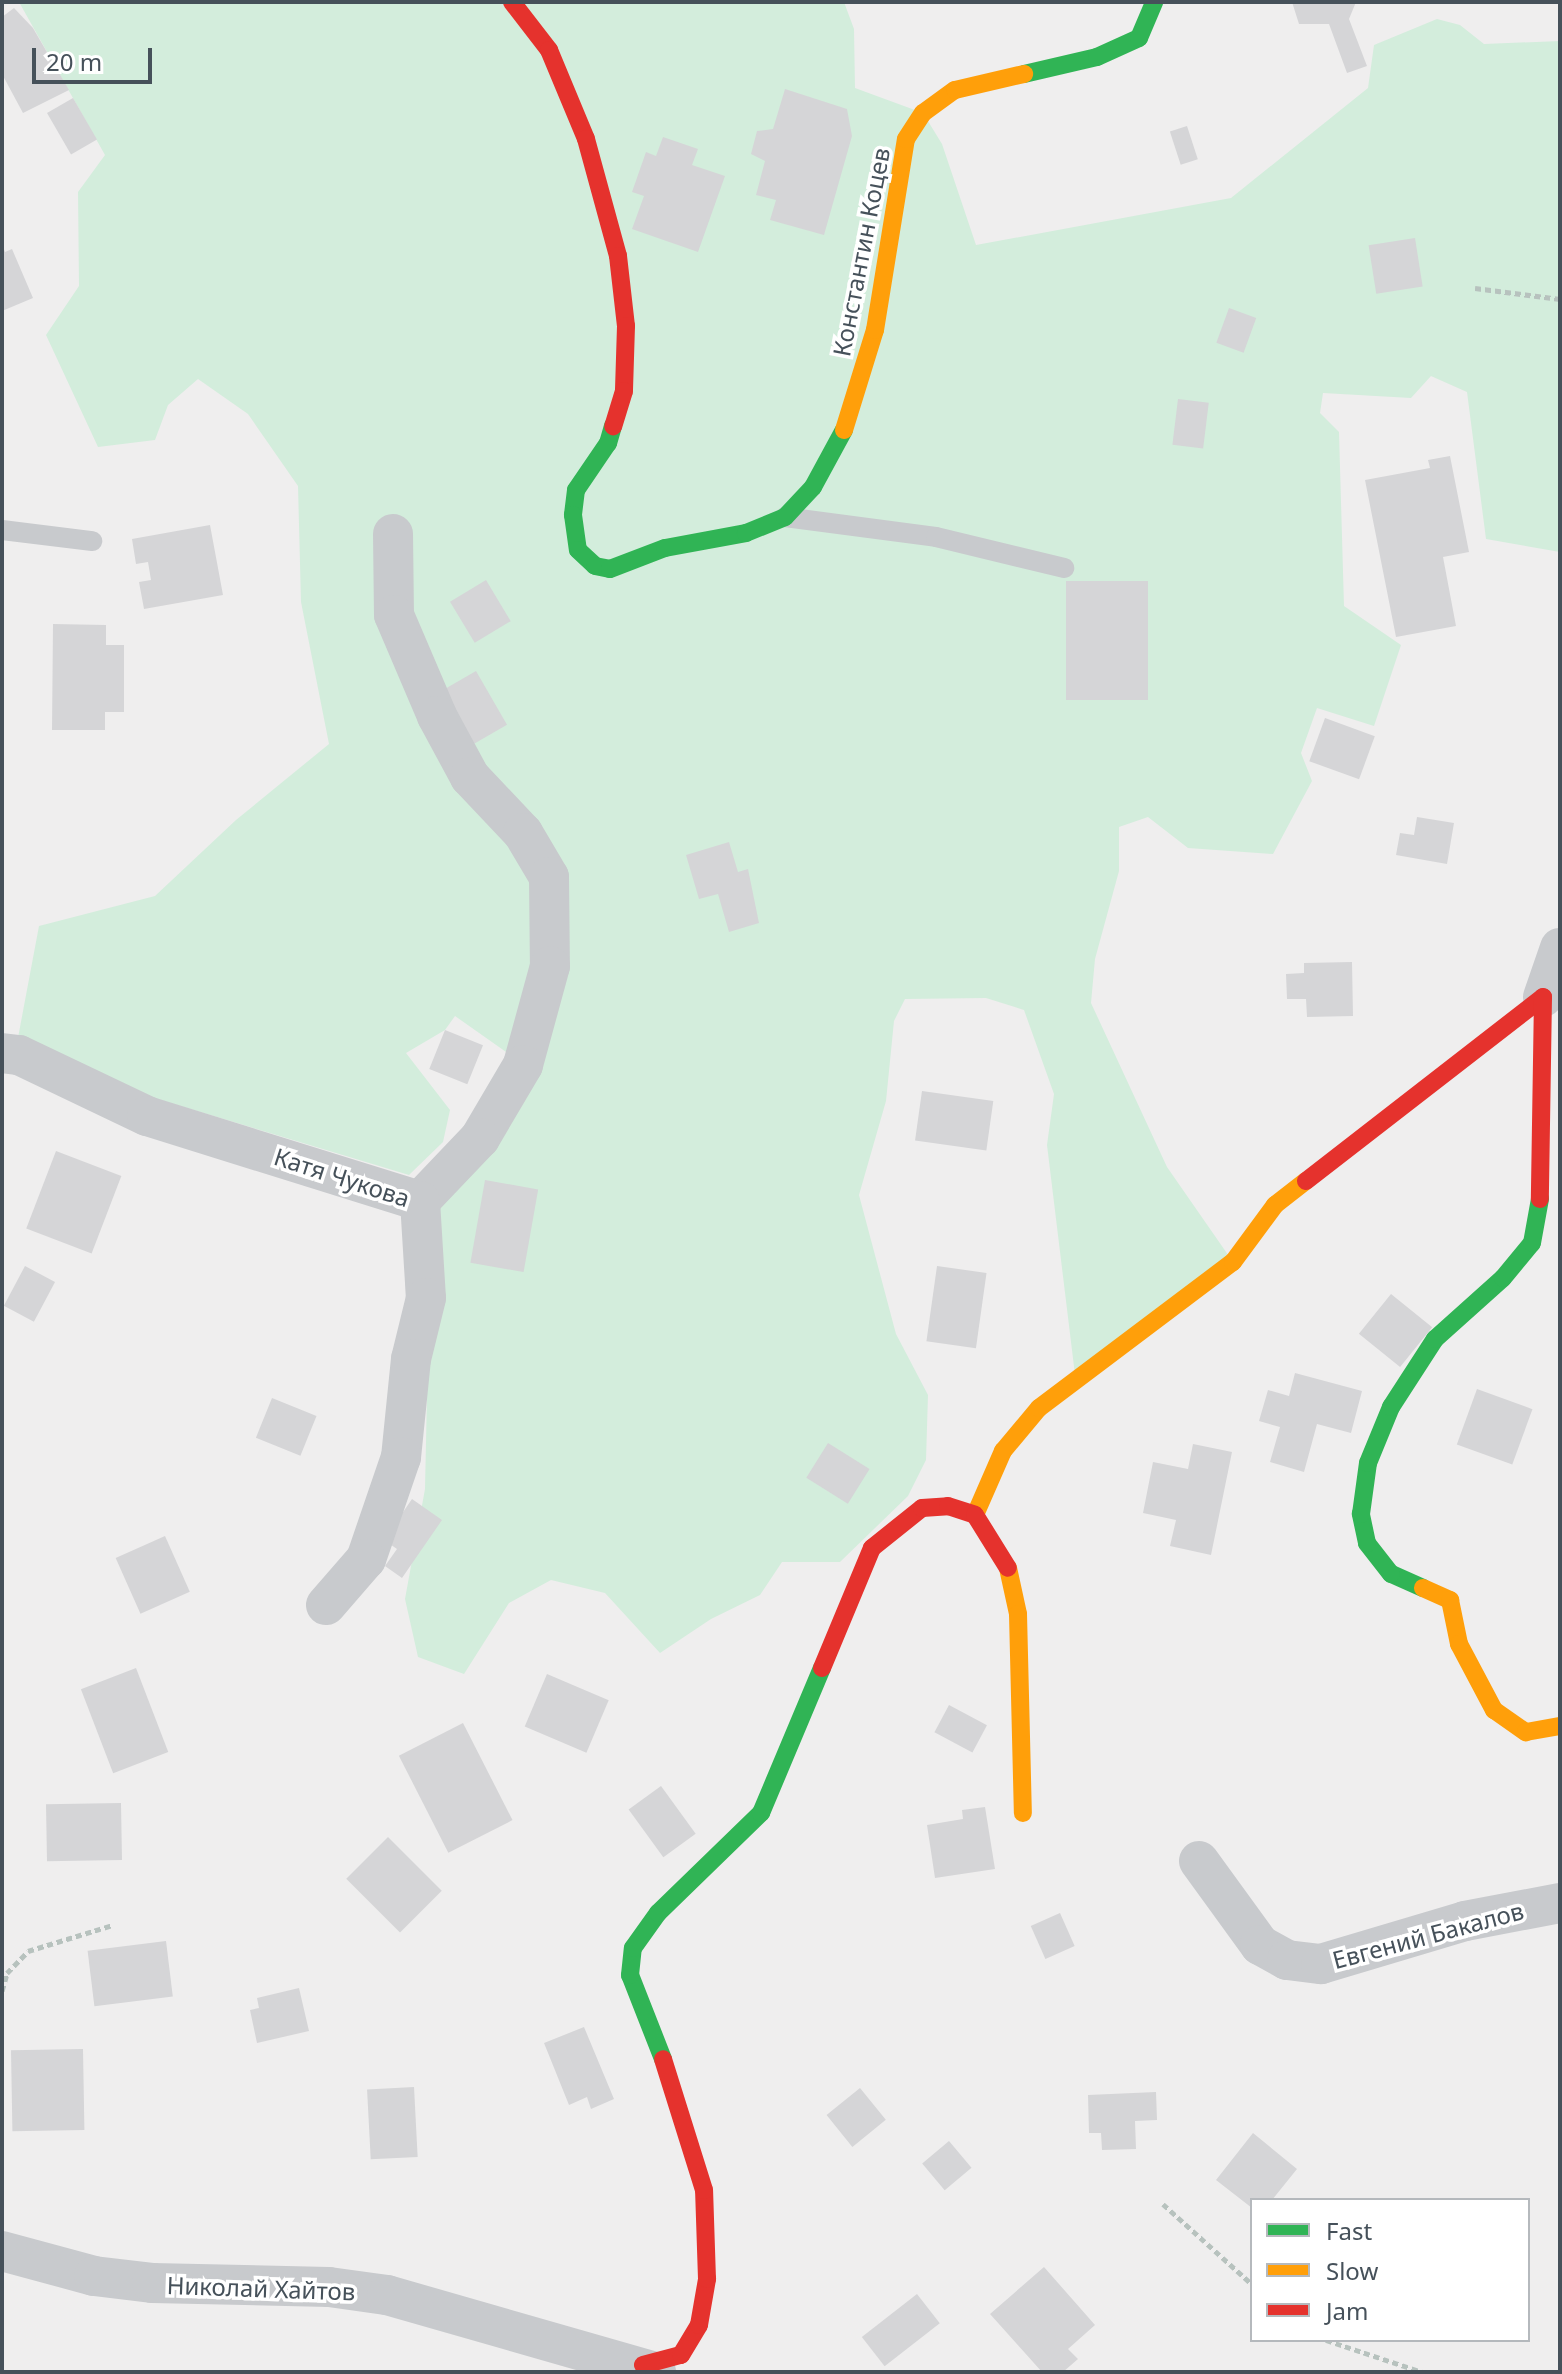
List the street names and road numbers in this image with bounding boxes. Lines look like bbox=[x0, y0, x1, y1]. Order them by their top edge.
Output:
street label: Константин Коцев bbox=[827, 145, 895, 359]
street label: Катя Чукова bbox=[271, 1142, 413, 1212]
street label: Евгений Бакалов bbox=[1329, 1896, 1527, 1974]
street label: Николай Хайтов bbox=[166, 2270, 356, 2306]

